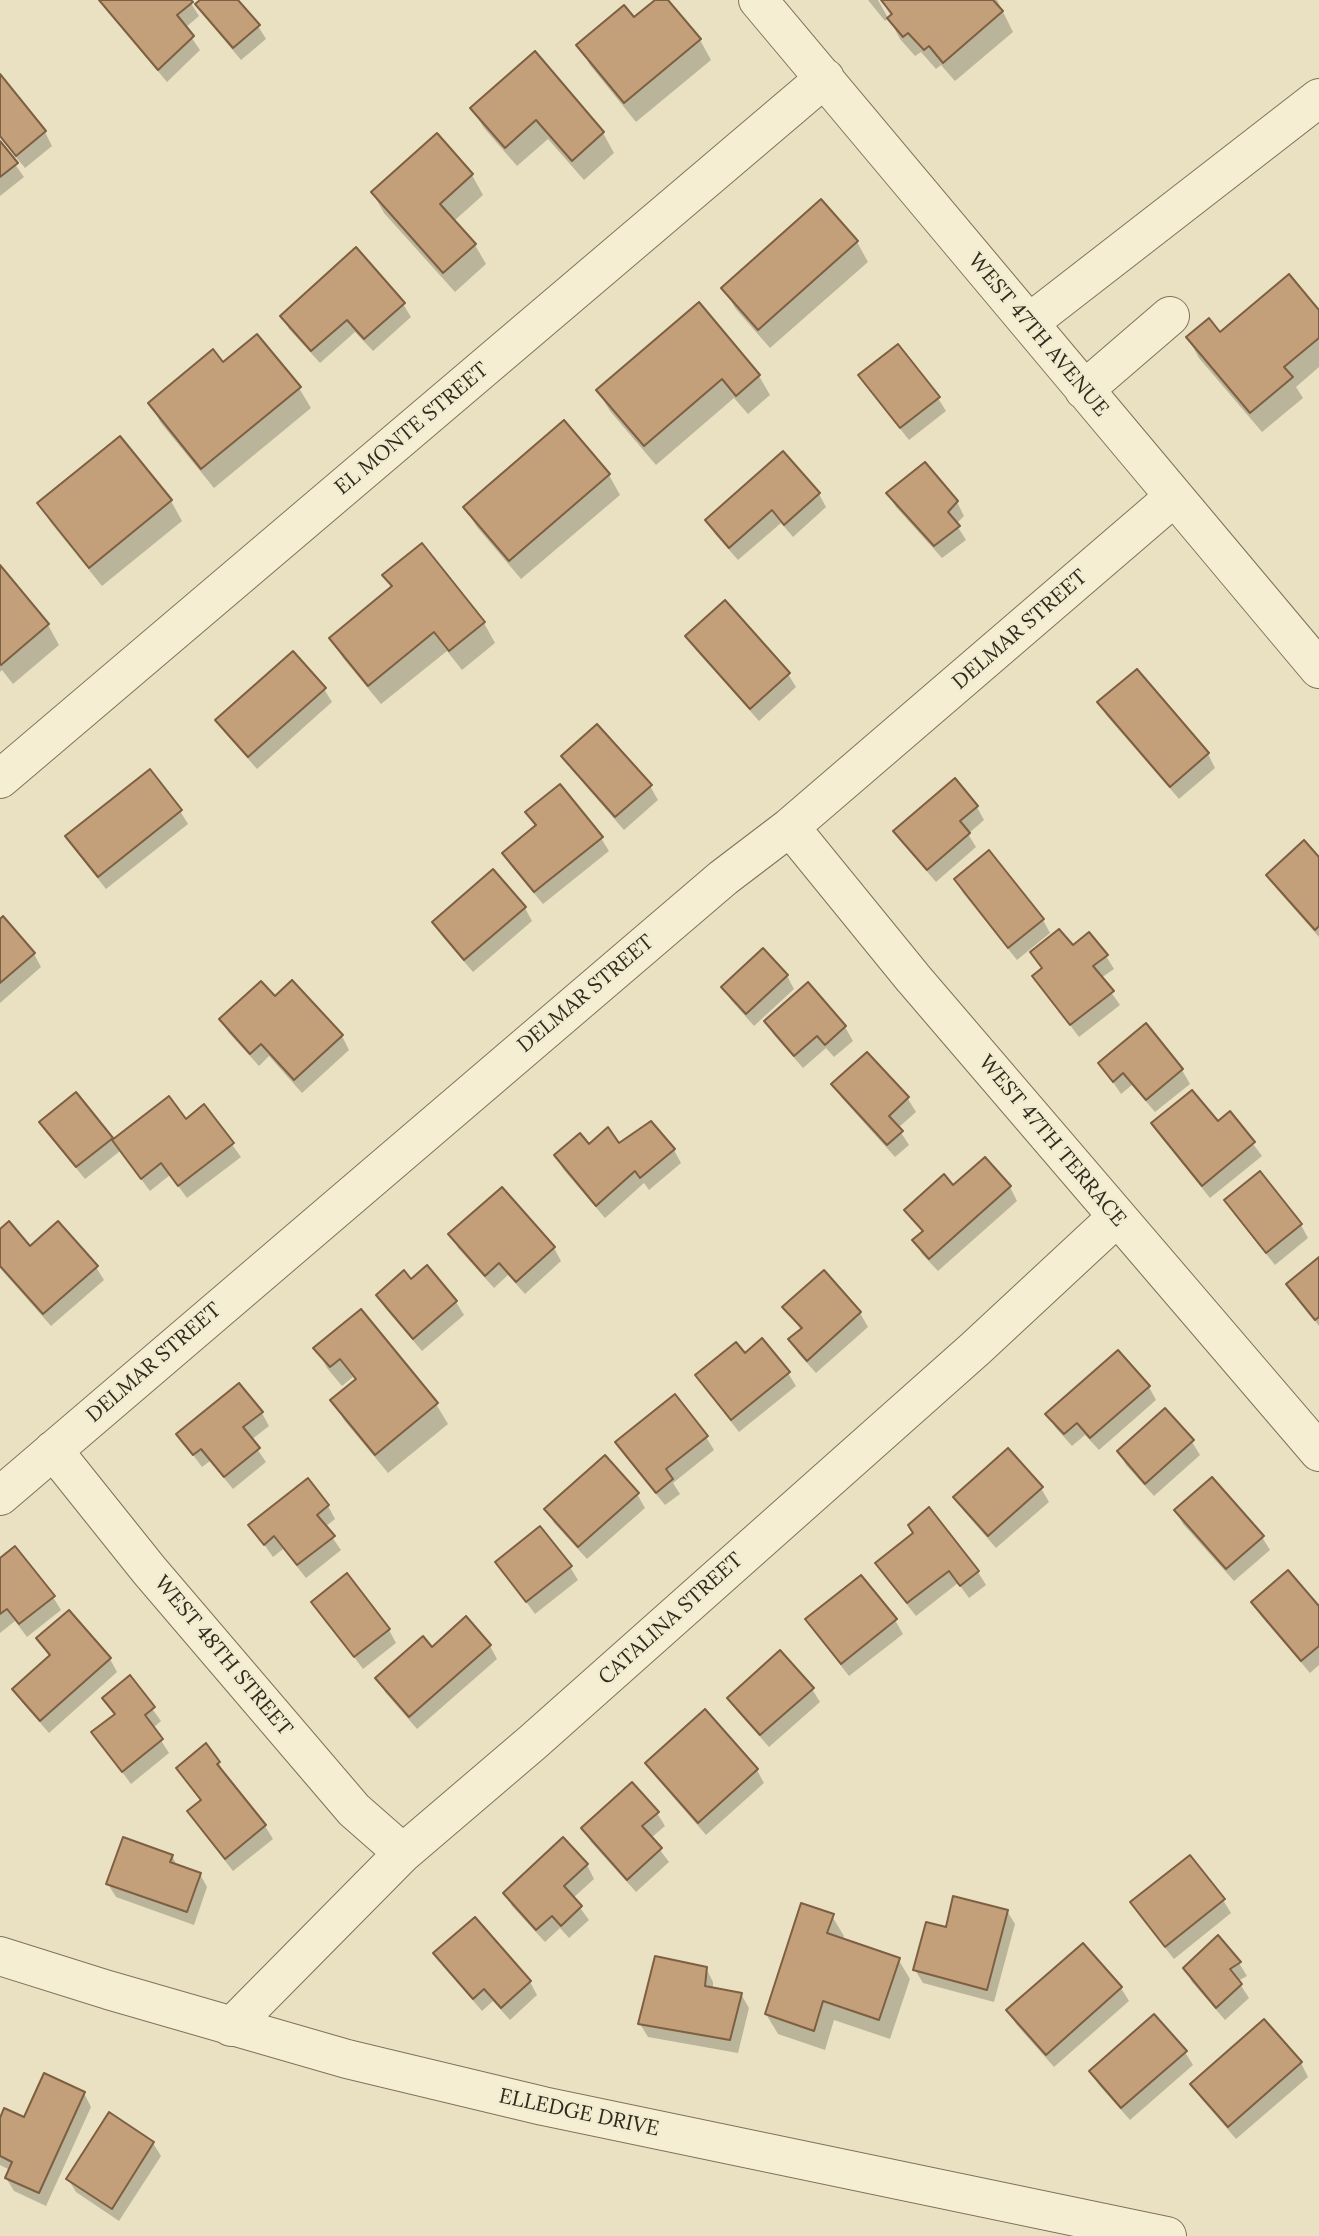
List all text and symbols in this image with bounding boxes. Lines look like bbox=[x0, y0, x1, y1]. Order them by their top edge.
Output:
street label: WEST 47TH AVENUE bbox=[962, 248, 1114, 422]
street label: EL MONTE STREET bbox=[330, 357, 494, 501]
street label: DELMAR STREET bbox=[948, 565, 1092, 695]
street label: DELMAR STREET bbox=[513, 930, 659, 1058]
street label: WEST 47TH TERRACE bbox=[973, 1050, 1131, 1232]
street label: DELMAR STREET bbox=[82, 1298, 226, 1428]
street label: CATALINA STREET bbox=[594, 1548, 748, 1690]
street label: WEST 48TH STREET bbox=[149, 1571, 297, 1741]
street label: ELLEDGE DRIVE bbox=[497, 2084, 661, 2142]

